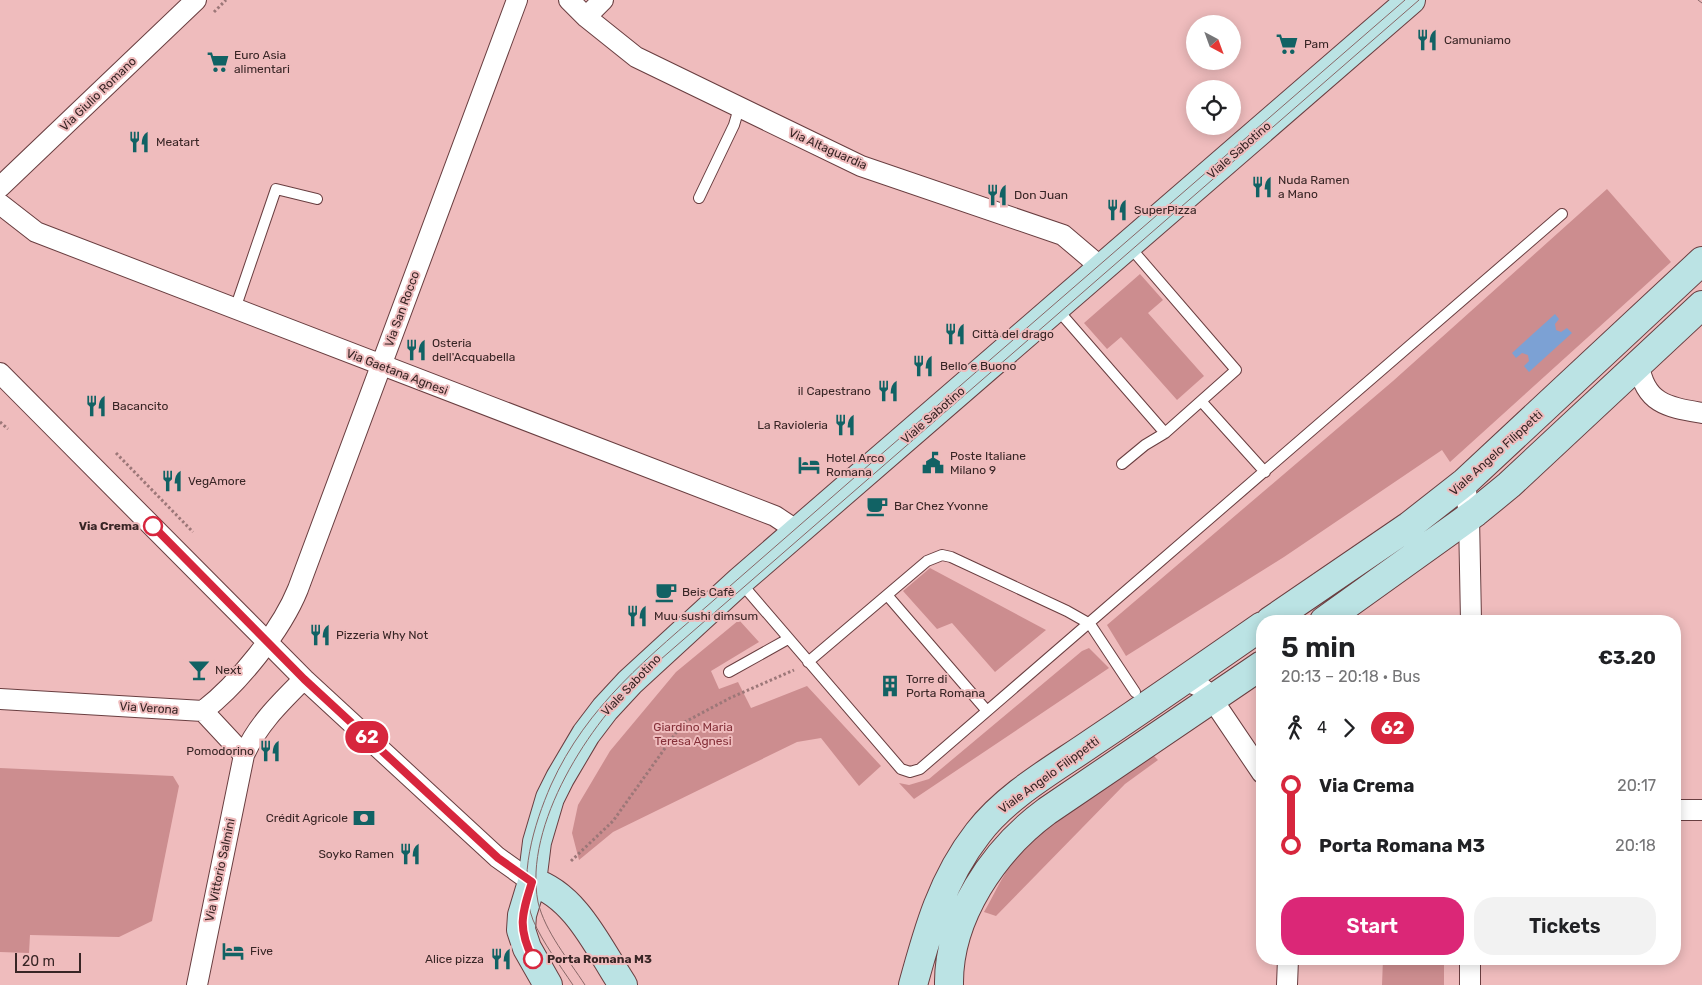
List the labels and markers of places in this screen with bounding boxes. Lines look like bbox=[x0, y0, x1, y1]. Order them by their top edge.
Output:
restaurant icon: Camuniamo bbox=[1414, 27, 1440, 53]
supermarket icon: Pam bbox=[1274, 31, 1300, 57]
place label: Camuniamo bbox=[1444, 33, 1511, 47]
place label: Pam bbox=[1304, 37, 1329, 51]
place label: Euro Asia alimentari bbox=[234, 48, 290, 76]
supermarket icon: Euro Asia alimentari bbox=[205, 49, 231, 75]
restaurant icon: Meatart bbox=[126, 129, 152, 155]
place label: Meatart bbox=[156, 135, 200, 149]
place label: Nuda Ramen a Mano bbox=[1278, 173, 1349, 201]
restaurant icon: Nuda Ramen a Mano bbox=[1249, 174, 1275, 200]
restaurant icon: Don Juan bbox=[984, 182, 1010, 208]
place label: Don Juan bbox=[1014, 188, 1068, 202]
restaurant icon: SuperPizza bbox=[1104, 197, 1130, 223]
place label: SuperPizza bbox=[1134, 203, 1197, 217]
restaurant icon: Città del drago bbox=[942, 321, 968, 347]
place label: Città del drago bbox=[972, 327, 1054, 341]
place label: Osteria dell'Acquabella bbox=[432, 336, 515, 364]
restaurant icon: Osteria dell'Acquabella bbox=[403, 337, 429, 363]
restaurant icon: Bello e Buono bbox=[910, 353, 936, 379]
place label: Bello e Buono bbox=[940, 359, 1016, 373]
restaurant icon: il Capestrano bbox=[875, 378, 901, 404]
place label: il Capestrano bbox=[798, 384, 871, 398]
restaurant icon: Bacancito bbox=[83, 393, 109, 419]
place label: Bacancito bbox=[112, 399, 168, 413]
restaurant icon: La Ravioleria bbox=[832, 412, 858, 438]
place label: La Ravioleria bbox=[757, 418, 828, 432]
place label: Poste Italiane Milano 9 bbox=[950, 449, 1026, 477]
public building icon: Poste Italiane Milano 9 bbox=[920, 450, 946, 476]
place label: Hotel Arco Romana bbox=[826, 451, 884, 479]
hotel icon: Hotel Arco Romana bbox=[796, 452, 822, 478]
restaurant icon: VegAmore bbox=[159, 468, 185, 494]
place label: VegAmore bbox=[188, 474, 246, 488]
cafe icon: Bar Chez Yvonne bbox=[864, 493, 890, 519]
place label: Bar Chez Yvonne bbox=[894, 499, 989, 513]
marker: Via Crema bbox=[143, 516, 163, 536]
place label: Via Crema bbox=[79, 519, 139, 533]
cafe icon: Beis Cafè bbox=[653, 579, 679, 605]
place label: Beis Cafè bbox=[682, 585, 735, 599]
restaurant icon: Muu sushi dimsum bbox=[624, 603, 650, 629]
place label: Muu sushi dimsum bbox=[654, 609, 758, 623]
restaurant icon: Pizzeria Why Not bbox=[307, 622, 333, 648]
place label: Pizzeria Why Not bbox=[336, 628, 428, 642]
bar icon: Next bbox=[186, 657, 212, 683]
place label: Next bbox=[215, 663, 241, 677]
place label: Torre di Porta Romana bbox=[906, 672, 985, 700]
building icon: Torre di Porta Romana bbox=[877, 673, 903, 699]
restaurant icon: Pomodorino bbox=[257, 738, 283, 764]
place label: Pomodorino bbox=[186, 744, 254, 758]
bank icon: Crédit Agricole bbox=[351, 805, 377, 831]
place label: Crédit Agricole bbox=[266, 811, 348, 825]
restaurant icon: Soyko Ramen bbox=[397, 841, 423, 867]
place label: Soyko Ramen bbox=[318, 847, 394, 861]
hotel icon: Five bbox=[220, 938, 246, 964]
place label: Five bbox=[250, 944, 273, 958]
restaurant icon: Alice pizza bbox=[488, 946, 514, 972]
marker: Porta Romana M3 bbox=[523, 949, 543, 969]
place label: Alice pizza bbox=[425, 952, 484, 966]
place label: Porta Romana M3 bbox=[547, 952, 652, 966]

